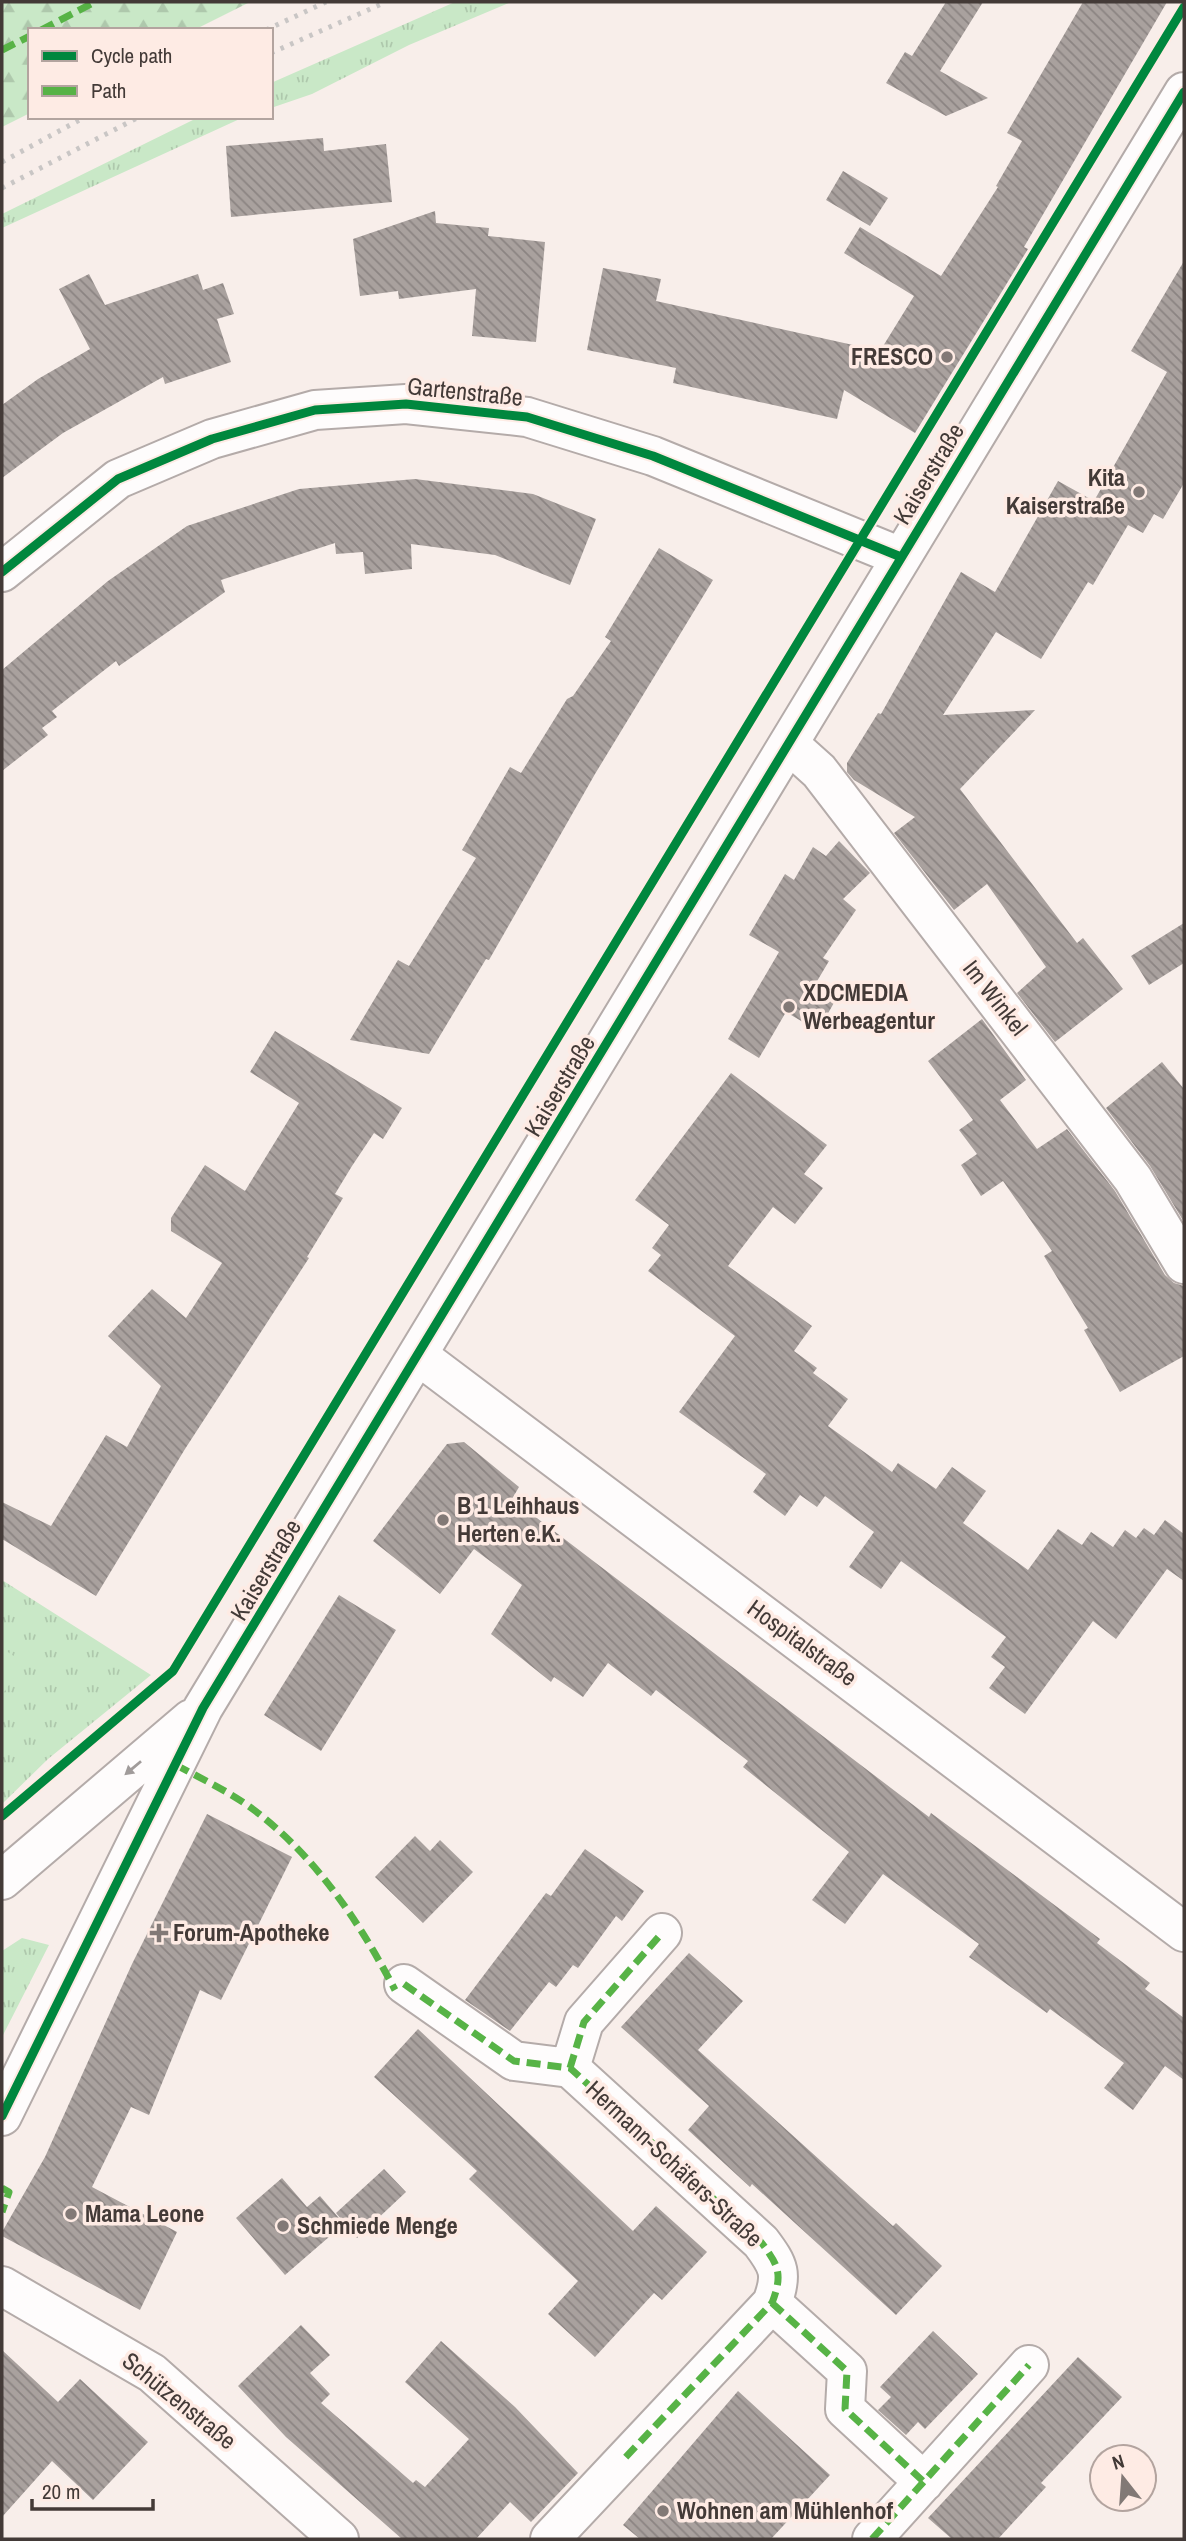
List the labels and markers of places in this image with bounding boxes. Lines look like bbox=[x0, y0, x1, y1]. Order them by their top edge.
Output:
place label: FRESCO bbox=[851, 340, 933, 372]
marker: FRESCO bbox=[939, 349, 955, 365]
place label: Kita Kaiserstraße bbox=[1006, 461, 1125, 521]
marker: Kita Kaiserstraße bbox=[1131, 484, 1147, 500]
place label: XDCMEDIA Werbeagentur bbox=[803, 976, 935, 1036]
marker: XDCMEDIA Werbeagentur bbox=[781, 999, 797, 1015]
place label: B 1 Leihhaus Herten e.K. bbox=[457, 1489, 580, 1549]
marker: B 1 Leihhaus Herten e.K. bbox=[435, 1512, 451, 1528]
place label: Forum-Apotheke bbox=[173, 1916, 330, 1948]
marker: Forum-Apotheke bbox=[151, 1925, 167, 1941]
place label: Mama Leone bbox=[85, 2197, 204, 2229]
marker: Mama Leone bbox=[63, 2206, 79, 2222]
place label: Schmiede Menge bbox=[297, 2209, 458, 2241]
marker: Schmiede Menge bbox=[275, 2218, 291, 2234]
place label: Wohnen am Mühlenhof bbox=[677, 2494, 894, 2526]
marker: Wohnen am Mühlenhof bbox=[655, 2503, 671, 2519]

